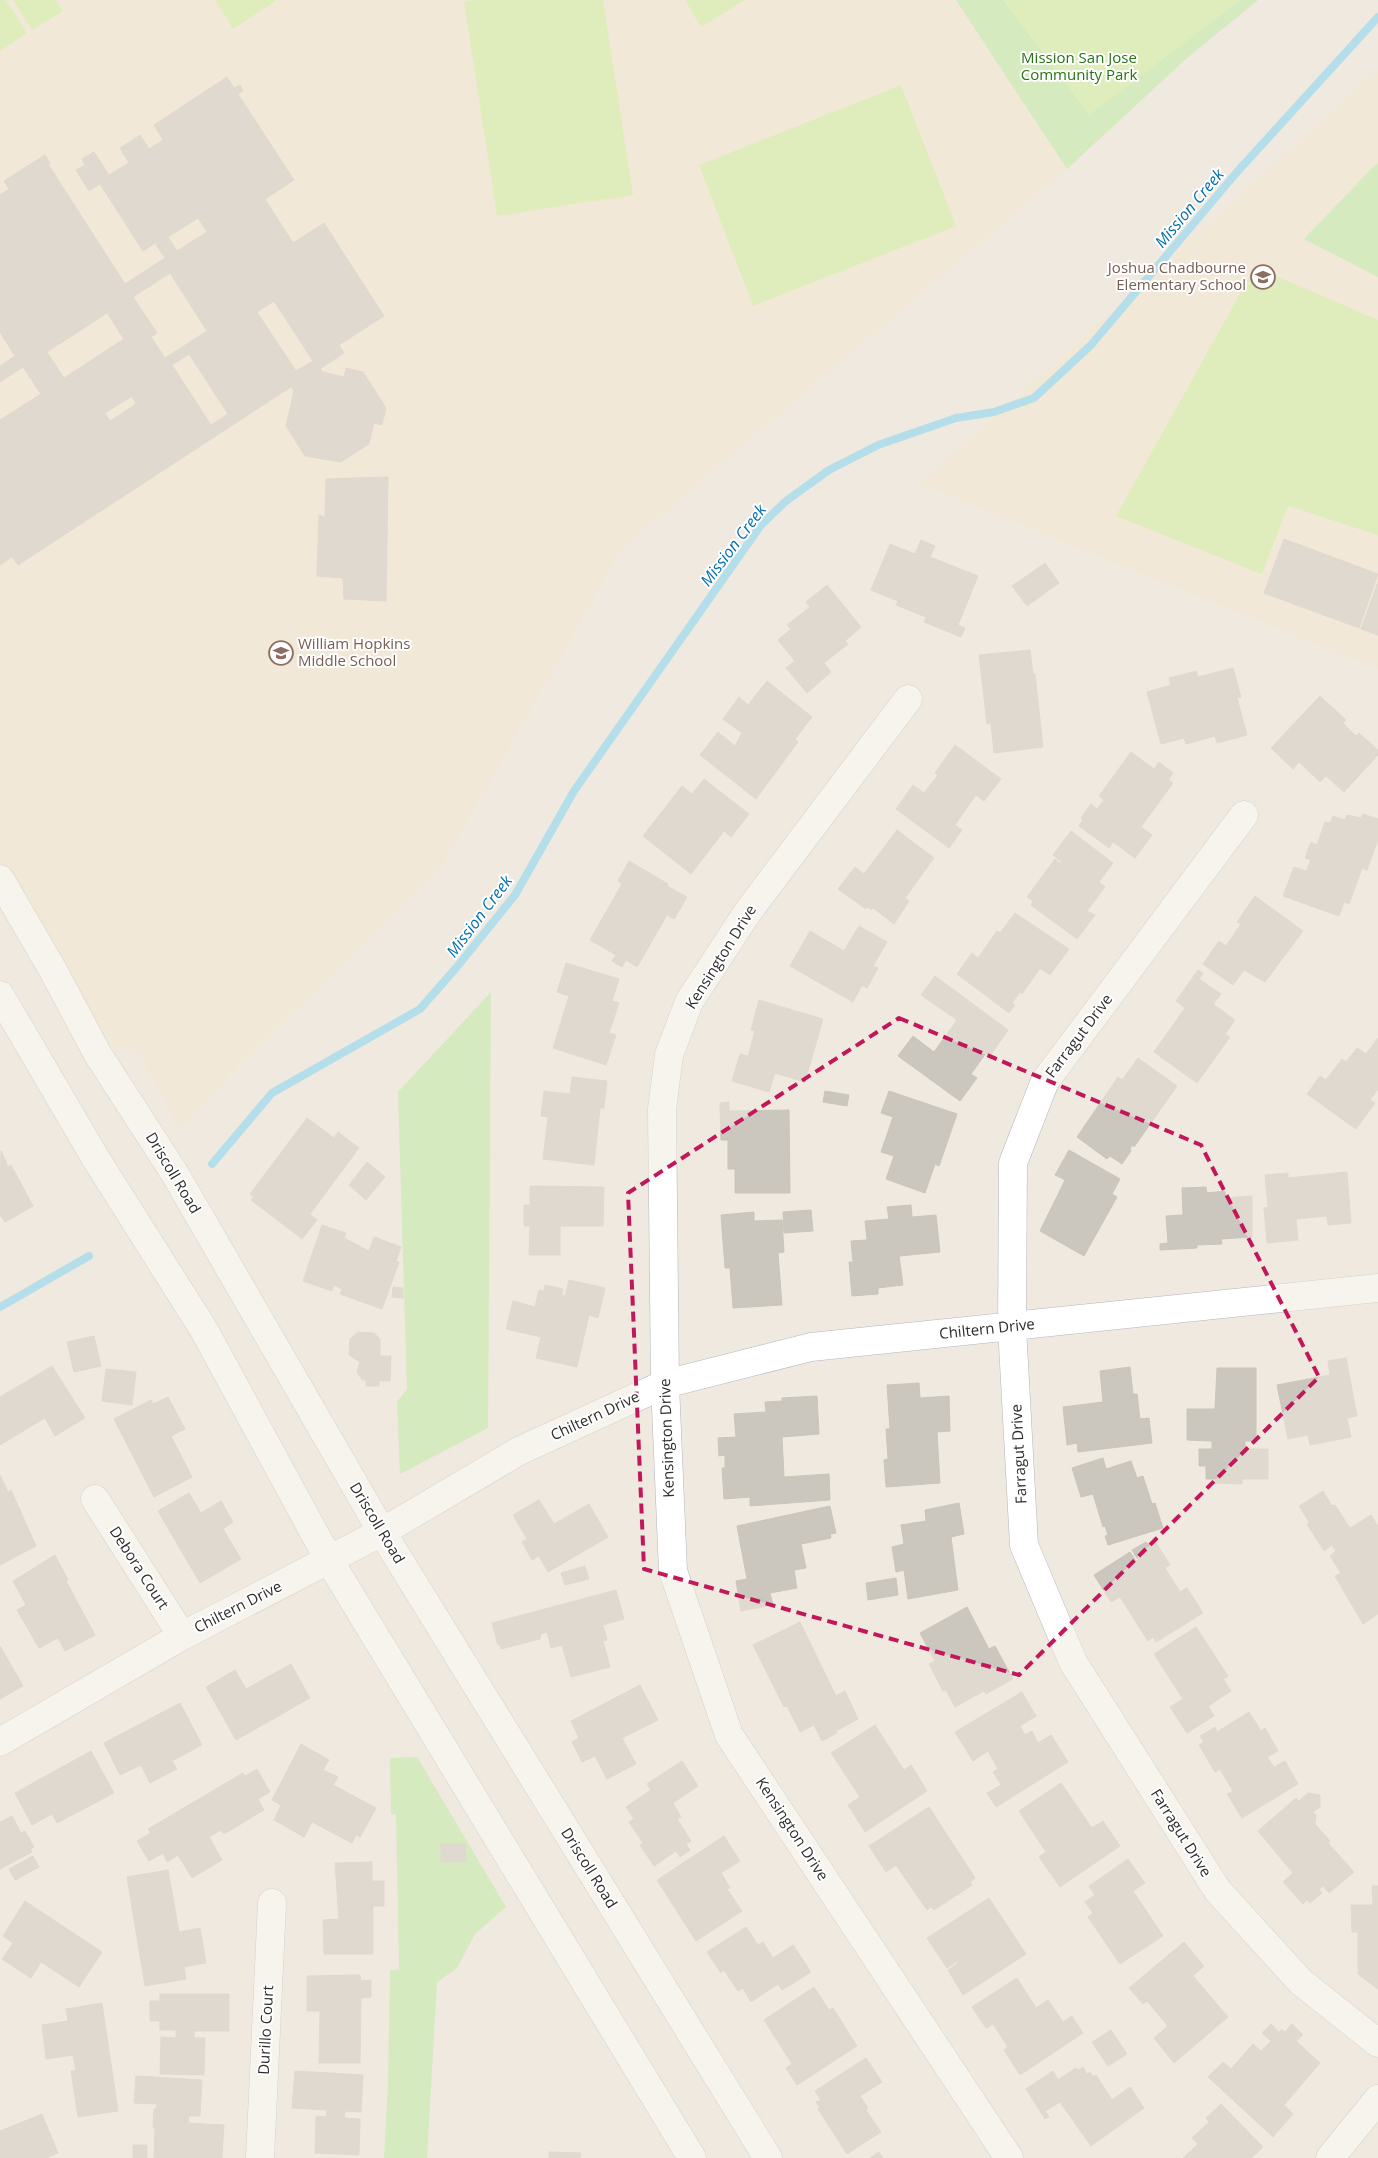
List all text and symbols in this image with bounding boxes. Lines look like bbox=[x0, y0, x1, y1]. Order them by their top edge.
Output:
park label: Mission San Jose Community Park bbox=[1021, 47, 1137, 84]
water label: Mission Creek bbox=[1149, 163, 1229, 252]
place label: Joshua Chadbourne Elementary School bbox=[1106, 257, 1246, 294]
school or university icon: Joshua Chadbourne Elementary School bbox=[1250, 264, 1276, 290]
water label: Mission Creek bbox=[695, 499, 772, 590]
place label: William Hopkins Middle School bbox=[298, 633, 410, 670]
school or university icon: William Hopkins Middle School bbox=[268, 640, 294, 666]
water label: Mission Creek bbox=[441, 870, 518, 961]
street label: Kensington Drive bbox=[680, 901, 760, 1012]
street label: Farragut Drive bbox=[1040, 989, 1116, 1081]
street label: Driscoll Road bbox=[142, 1128, 206, 1217]
street label: Chiltern Drive bbox=[938, 1313, 1036, 1343]
street label: Kensington Drive bbox=[654, 1378, 678, 1498]
street label: Chiltern Drive bbox=[547, 1386, 642, 1444]
street label: Farragut Drive bbox=[1005, 1404, 1031, 1504]
street label: Driscoll Road bbox=[346, 1478, 410, 1567]
street label: Debora Court bbox=[106, 1522, 174, 1613]
street label: Chiltern Drive bbox=[190, 1575, 285, 1637]
street label: Kensington Drive bbox=[752, 1773, 834, 1884]
street label: Farragut Drive bbox=[1147, 1785, 1217, 1880]
street label: Driscoll Road bbox=[557, 1823, 623, 1912]
street label: Durillo Court bbox=[253, 1985, 277, 2075]

